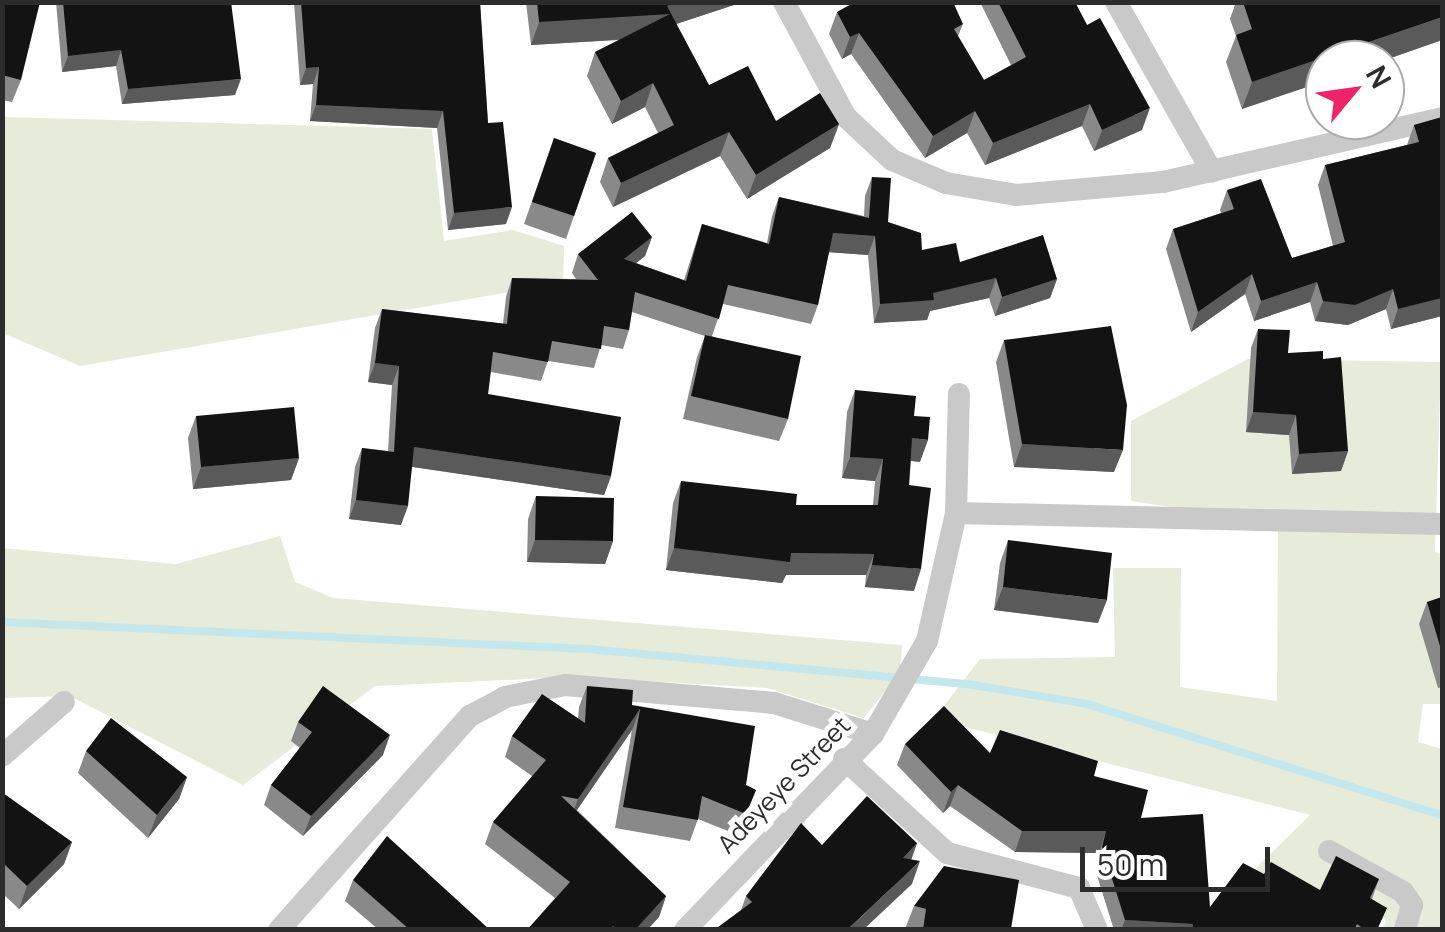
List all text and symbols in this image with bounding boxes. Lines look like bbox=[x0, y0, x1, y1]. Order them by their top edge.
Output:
north arrow bbox=[1305, 40, 1405, 140]
text: N bbox=[1358, 58, 1401, 94]
street label: Adeyeye Street bbox=[711, 711, 857, 859]
scale bar bbox=[1085, 827, 1275, 889]
text: 50 m bbox=[1097, 844, 1164, 885]

